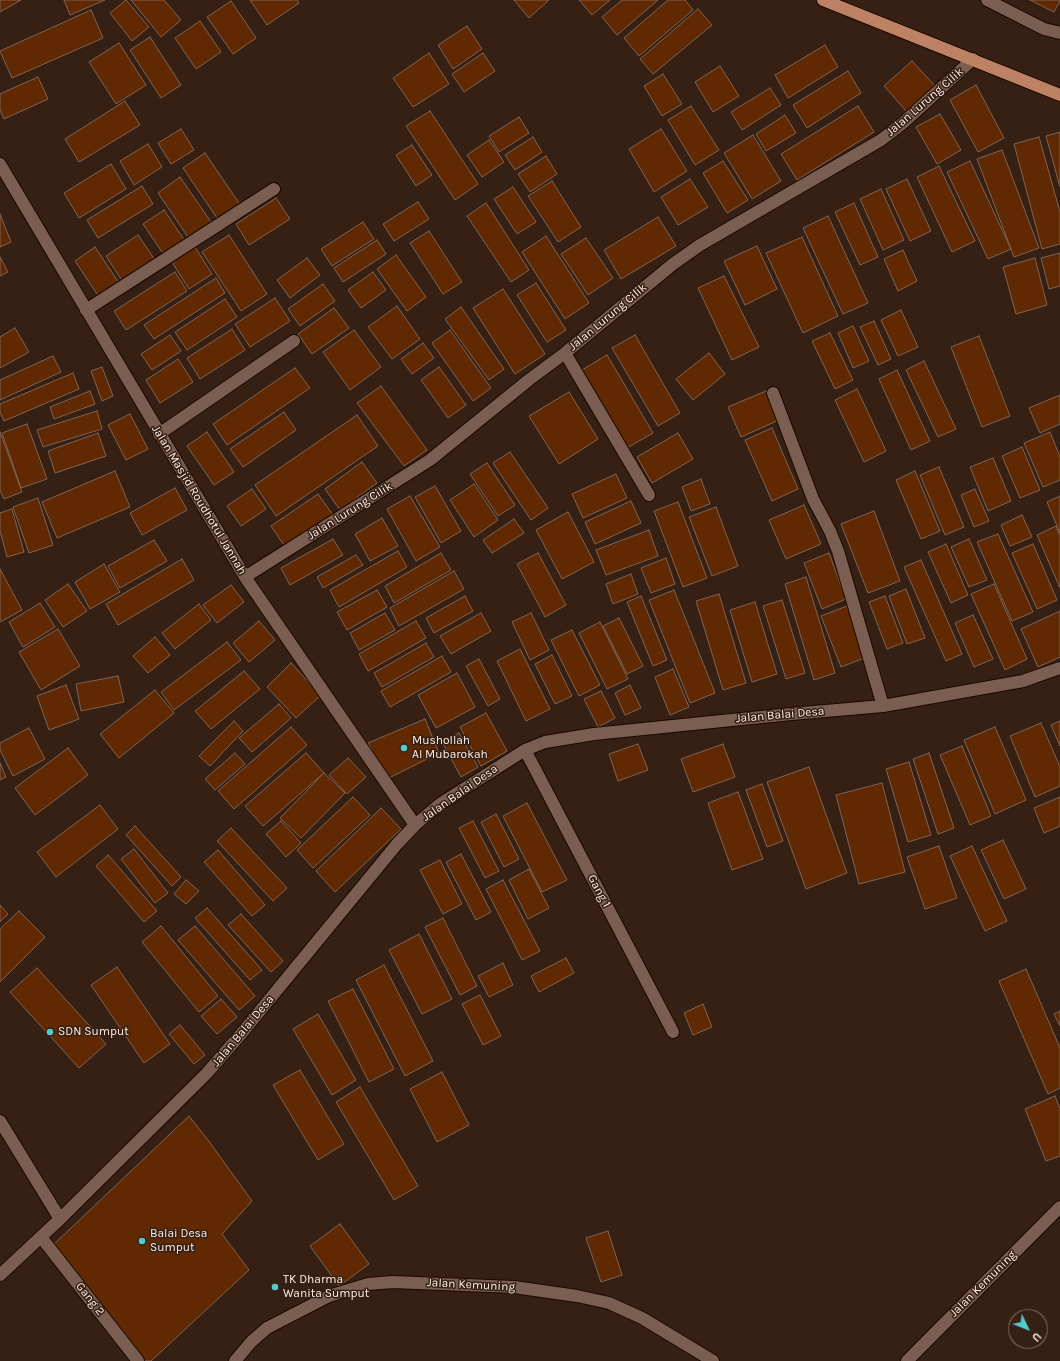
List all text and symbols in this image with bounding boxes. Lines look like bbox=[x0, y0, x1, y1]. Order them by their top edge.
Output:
street label: Jalan Lurung Cilik bbox=[883, 65, 967, 139]
street label: Jalan Lurung Cilik bbox=[566, 280, 650, 354]
street label: Jalan Masjid Roudhotul Jannah bbox=[149, 423, 249, 577]
street label: Jalan Lurung Cilik bbox=[305, 479, 395, 543]
street label: Jalan Balai Desa bbox=[735, 704, 825, 726]
place label: Mushollah Al Mubarokah bbox=[412, 734, 488, 762]
marker: Mushollah Al Mubarokah bbox=[399, 743, 409, 753]
street label: Jalan Balai Desa bbox=[419, 762, 501, 824]
street label: Gang 1 bbox=[584, 872, 614, 910]
street label: Jalan Balai Desa bbox=[209, 992, 277, 1070]
place label: SDN Sumput bbox=[58, 1025, 129, 1039]
marker: SDN Sumput bbox=[45, 1027, 55, 1037]
place label: Balai Desa Sumput bbox=[150, 1227, 207, 1255]
marker: Balai Desa Sumput bbox=[137, 1236, 147, 1246]
street label: Jalan Kemuning bbox=[947, 1248, 1019, 1320]
place label: TK Dharma Wanita Sumput bbox=[283, 1273, 369, 1301]
street label: Jalan Kemuning bbox=[427, 1275, 515, 1295]
street label: Gang 2 bbox=[73, 1280, 107, 1318]
marker: TK Dharma Wanita Sumput bbox=[270, 1282, 280, 1292]
north arrow bbox=[1008, 1309, 1048, 1349]
text: U bbox=[1029, 1330, 1044, 1344]

